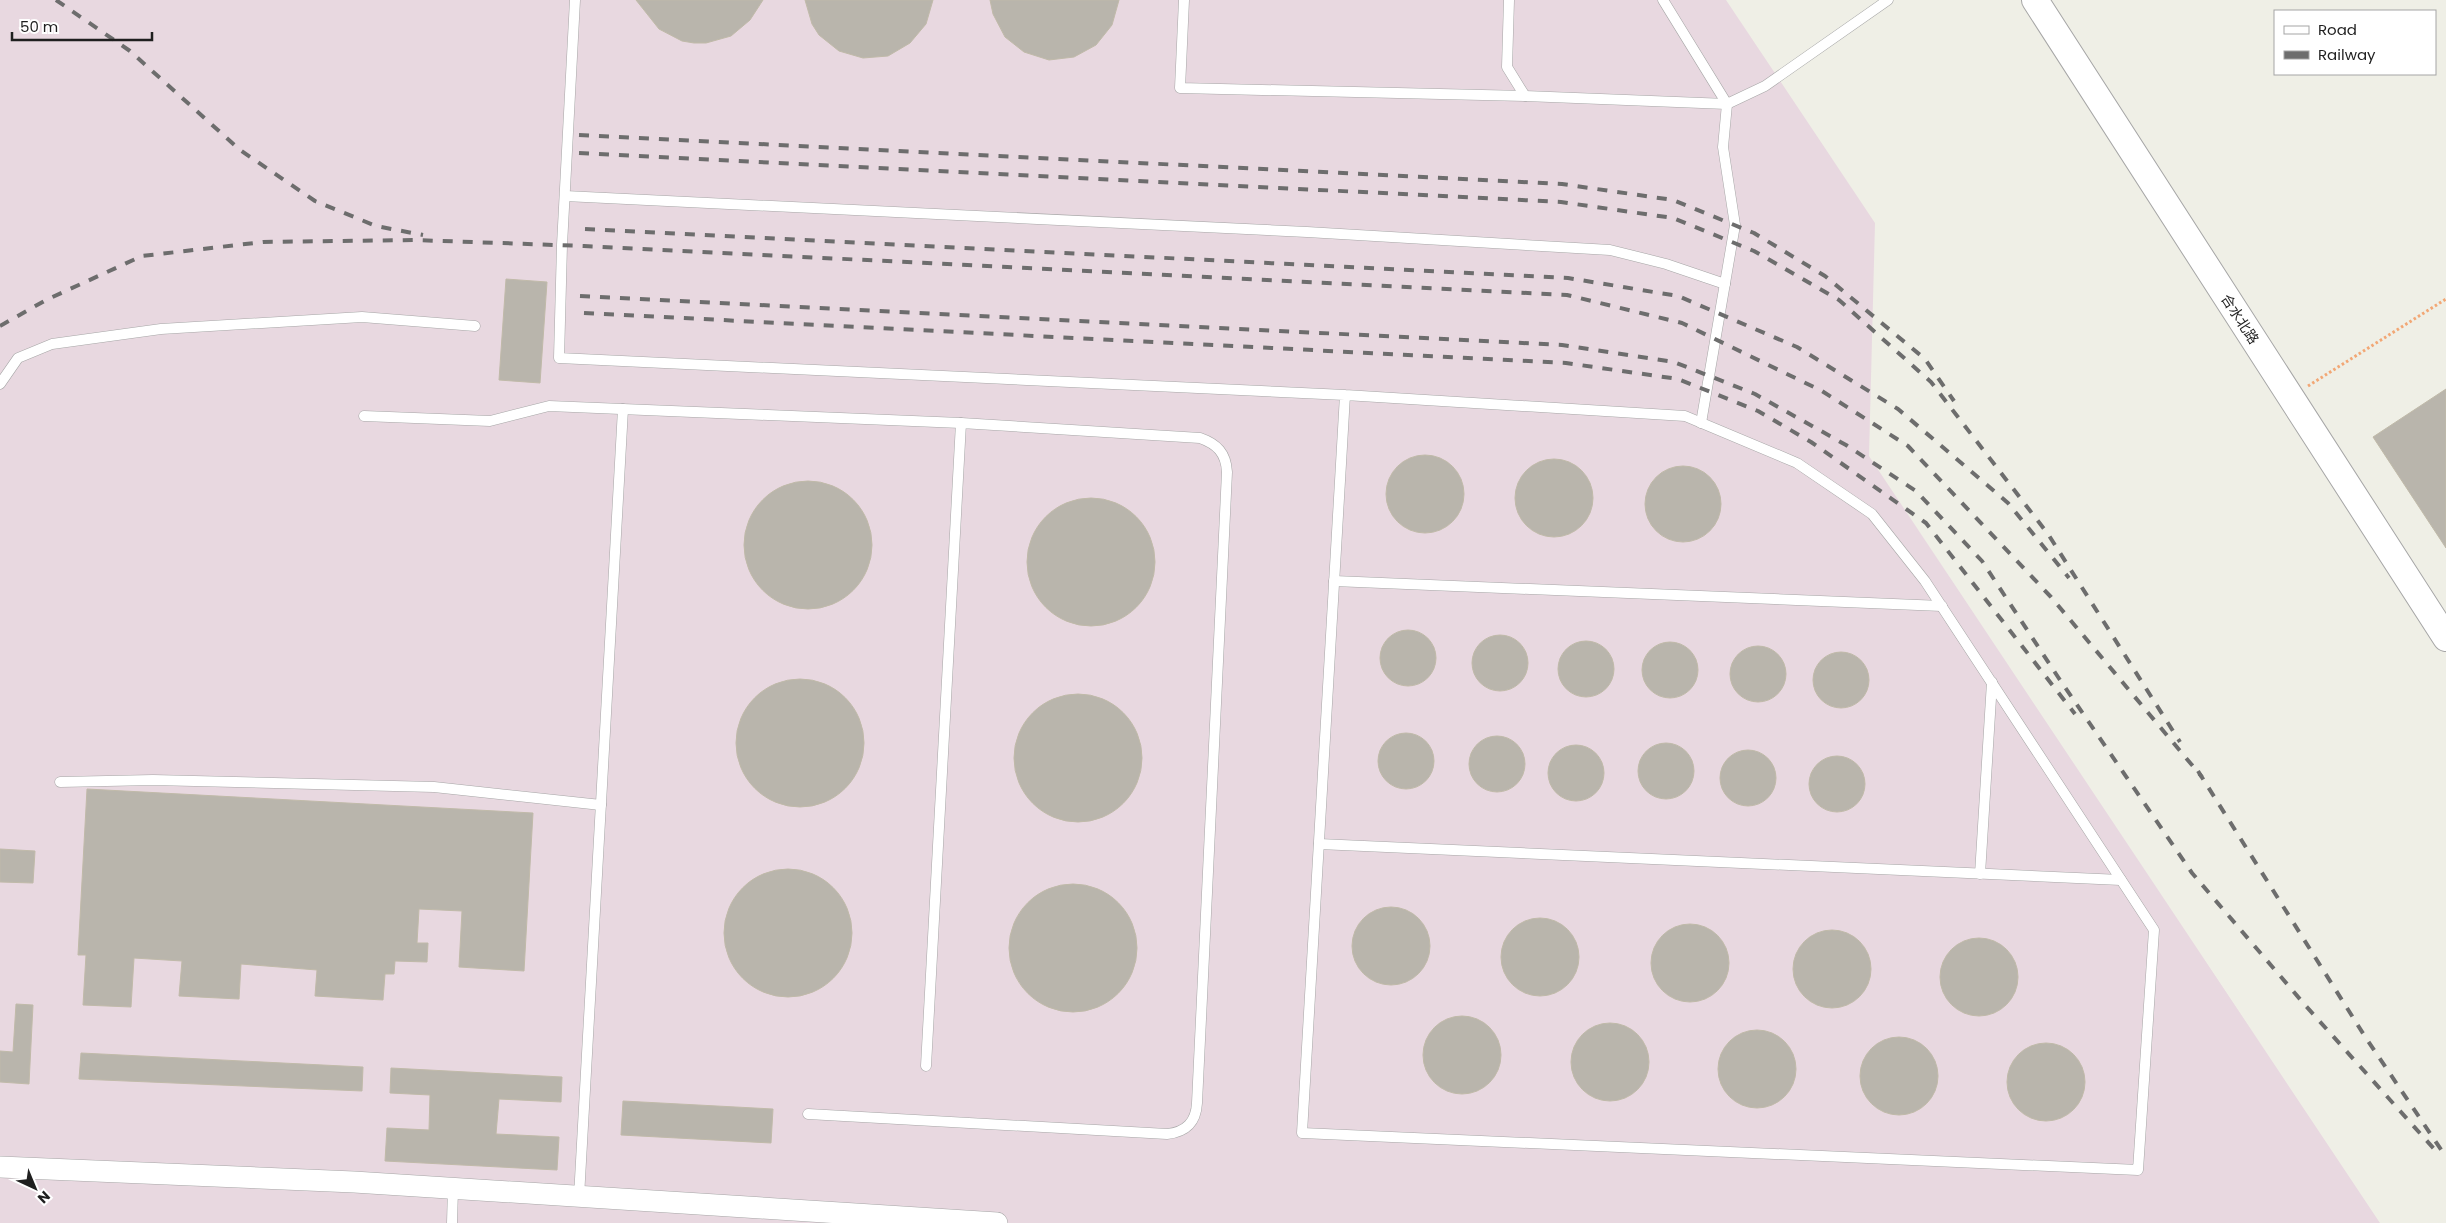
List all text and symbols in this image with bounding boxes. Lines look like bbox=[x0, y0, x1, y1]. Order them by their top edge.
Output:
scale bar bbox=[12, 10, 152, 42]
legend bbox=[2274, 10, 2436, 75]
text: 50 m bbox=[20, 16, 58, 37]
text: Road bbox=[2318, 19, 2357, 40]
text: Railway bbox=[2318, 44, 2376, 65]
street label: 合水北路 bbox=[2216, 290, 2264, 348]
north arrow bbox=[10, 1163, 60, 1213]
text: N bbox=[33, 1187, 55, 1208]

